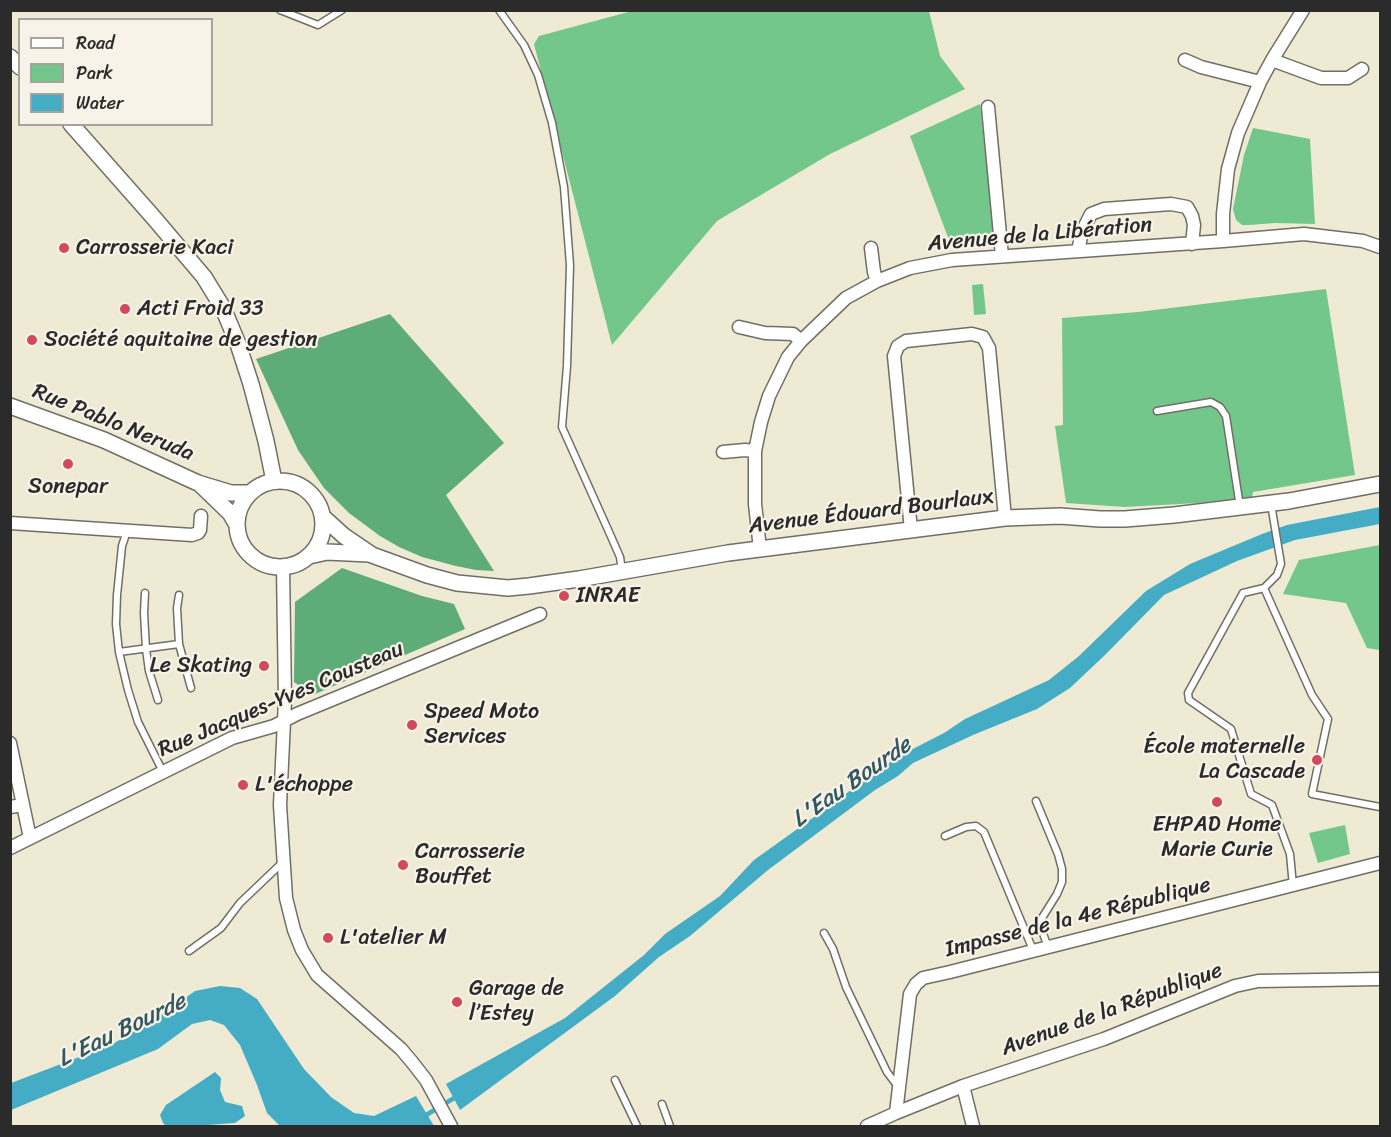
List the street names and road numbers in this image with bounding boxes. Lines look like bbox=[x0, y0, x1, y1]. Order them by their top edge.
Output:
street label: Avenue de la Libération bbox=[927, 212, 1153, 258]
street label: Rue Pablo Neruda bbox=[28, 379, 198, 467]
street label: Avenue Édouard Bourlaux bbox=[747, 484, 995, 540]
street label: Rue Jacques-Yves Cousteau bbox=[154, 636, 408, 764]
street label: Impasse de la 4e République bbox=[942, 872, 1214, 964]
street label: Avenue de la République bbox=[998, 958, 1226, 1062]

